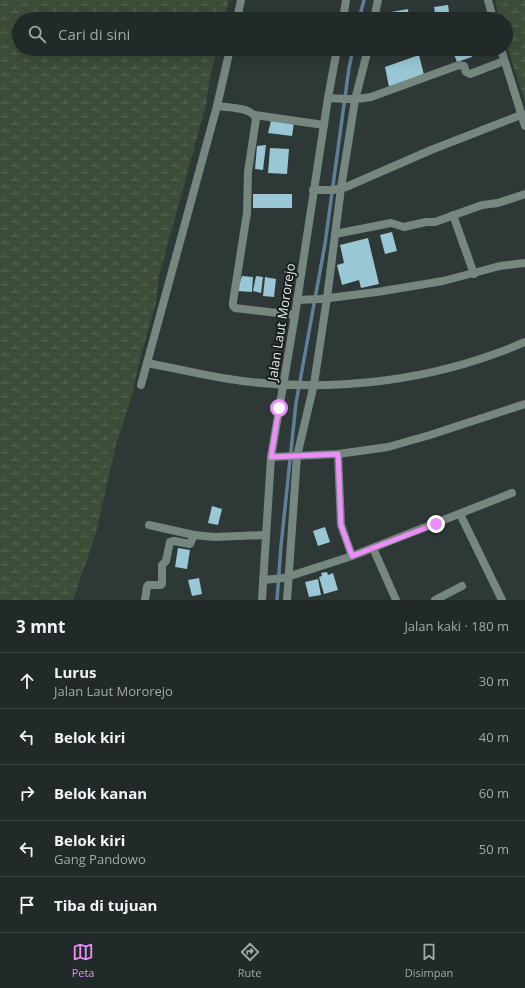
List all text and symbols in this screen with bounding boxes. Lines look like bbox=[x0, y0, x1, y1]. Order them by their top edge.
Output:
search box bbox=[12, 12, 513, 56]
icon: search bbox=[26, 23, 48, 45]
text: Cari di sini bbox=[58, 24, 130, 44]
street label: Jalan Laut Mororejo bbox=[262, 262, 299, 384]
route start bbox=[270, 399, 288, 417]
route end bbox=[427, 515, 445, 533]
text: 3 mnt bbox=[16, 615, 65, 638]
text: Jalan kaki · 180 m bbox=[404, 617, 509, 635]
text: Lurus bbox=[54, 662, 96, 682]
icon: ahead bbox=[16, 670, 38, 692]
text: 30 m bbox=[479, 672, 509, 690]
text: Jalan Laut Mororejo bbox=[54, 682, 173, 700]
icon: left bbox=[16, 726, 38, 748]
text: Belok kiri bbox=[54, 727, 125, 747]
text: 40 m bbox=[479, 728, 509, 746]
icon: right bbox=[16, 782, 38, 804]
text: Belok kanan bbox=[54, 783, 147, 803]
text: 60 m bbox=[479, 784, 509, 802]
text: Belok kiri bbox=[54, 830, 125, 850]
icon: left bbox=[16, 838, 38, 860]
text: 50 m bbox=[479, 840, 509, 858]
text: Gang Pandowo bbox=[54, 850, 146, 868]
icon: arrive bbox=[16, 894, 38, 916]
text: Tiba di tujuan bbox=[54, 895, 157, 915]
tab: Peta bbox=[72, 941, 94, 980]
tab: Rute bbox=[238, 941, 261, 980]
tab: Disimpan bbox=[405, 941, 453, 980]

